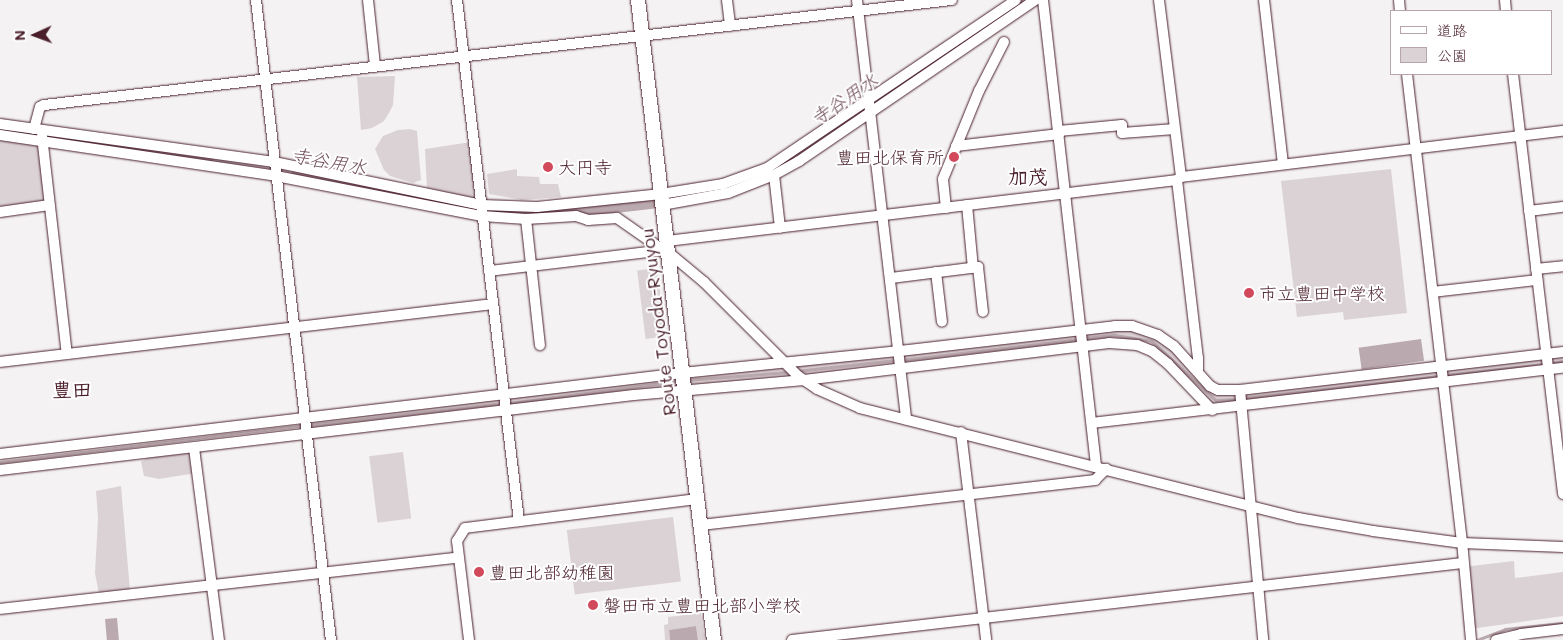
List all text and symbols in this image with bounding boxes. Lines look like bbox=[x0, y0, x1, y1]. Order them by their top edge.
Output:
north arrow bbox=[10, 10, 60, 60]
legend bbox=[1390, 10, 1553, 75]
text: 道路 bbox=[1437, 20, 1467, 40]
text: N bbox=[10, 30, 29, 41]
text: 公園 bbox=[1437, 45, 1467, 65]
water label: 寺谷用水 bbox=[806, 68, 882, 130]
water label: 寺谷用水 bbox=[290, 143, 368, 179]
place label: 豊田北保育所 bbox=[836, 146, 944, 168]
marker: 豊田北保育所 bbox=[948, 151, 960, 163]
place label: 大円寺 bbox=[558, 156, 612, 178]
marker: 大円寺 bbox=[542, 161, 554, 173]
district label: 加茂 bbox=[1008, 164, 1048, 188]
street label: Route Toyoda-Ryuyou bbox=[636, 227, 680, 417]
place label: 市立豊田中学校 bbox=[1259, 282, 1385, 304]
marker: 市立豊田中学校 bbox=[1243, 287, 1255, 299]
district label: 豊田 bbox=[52, 377, 92, 401]
place label: 豊田北部幼稚園 bbox=[489, 561, 615, 583]
marker: 豊田北部幼稚園 bbox=[473, 566, 485, 578]
place label: 磐田市立豊田北部小学校 bbox=[603, 594, 801, 616]
marker: 磐田市立豊田北部小学校 bbox=[587, 599, 599, 611]

